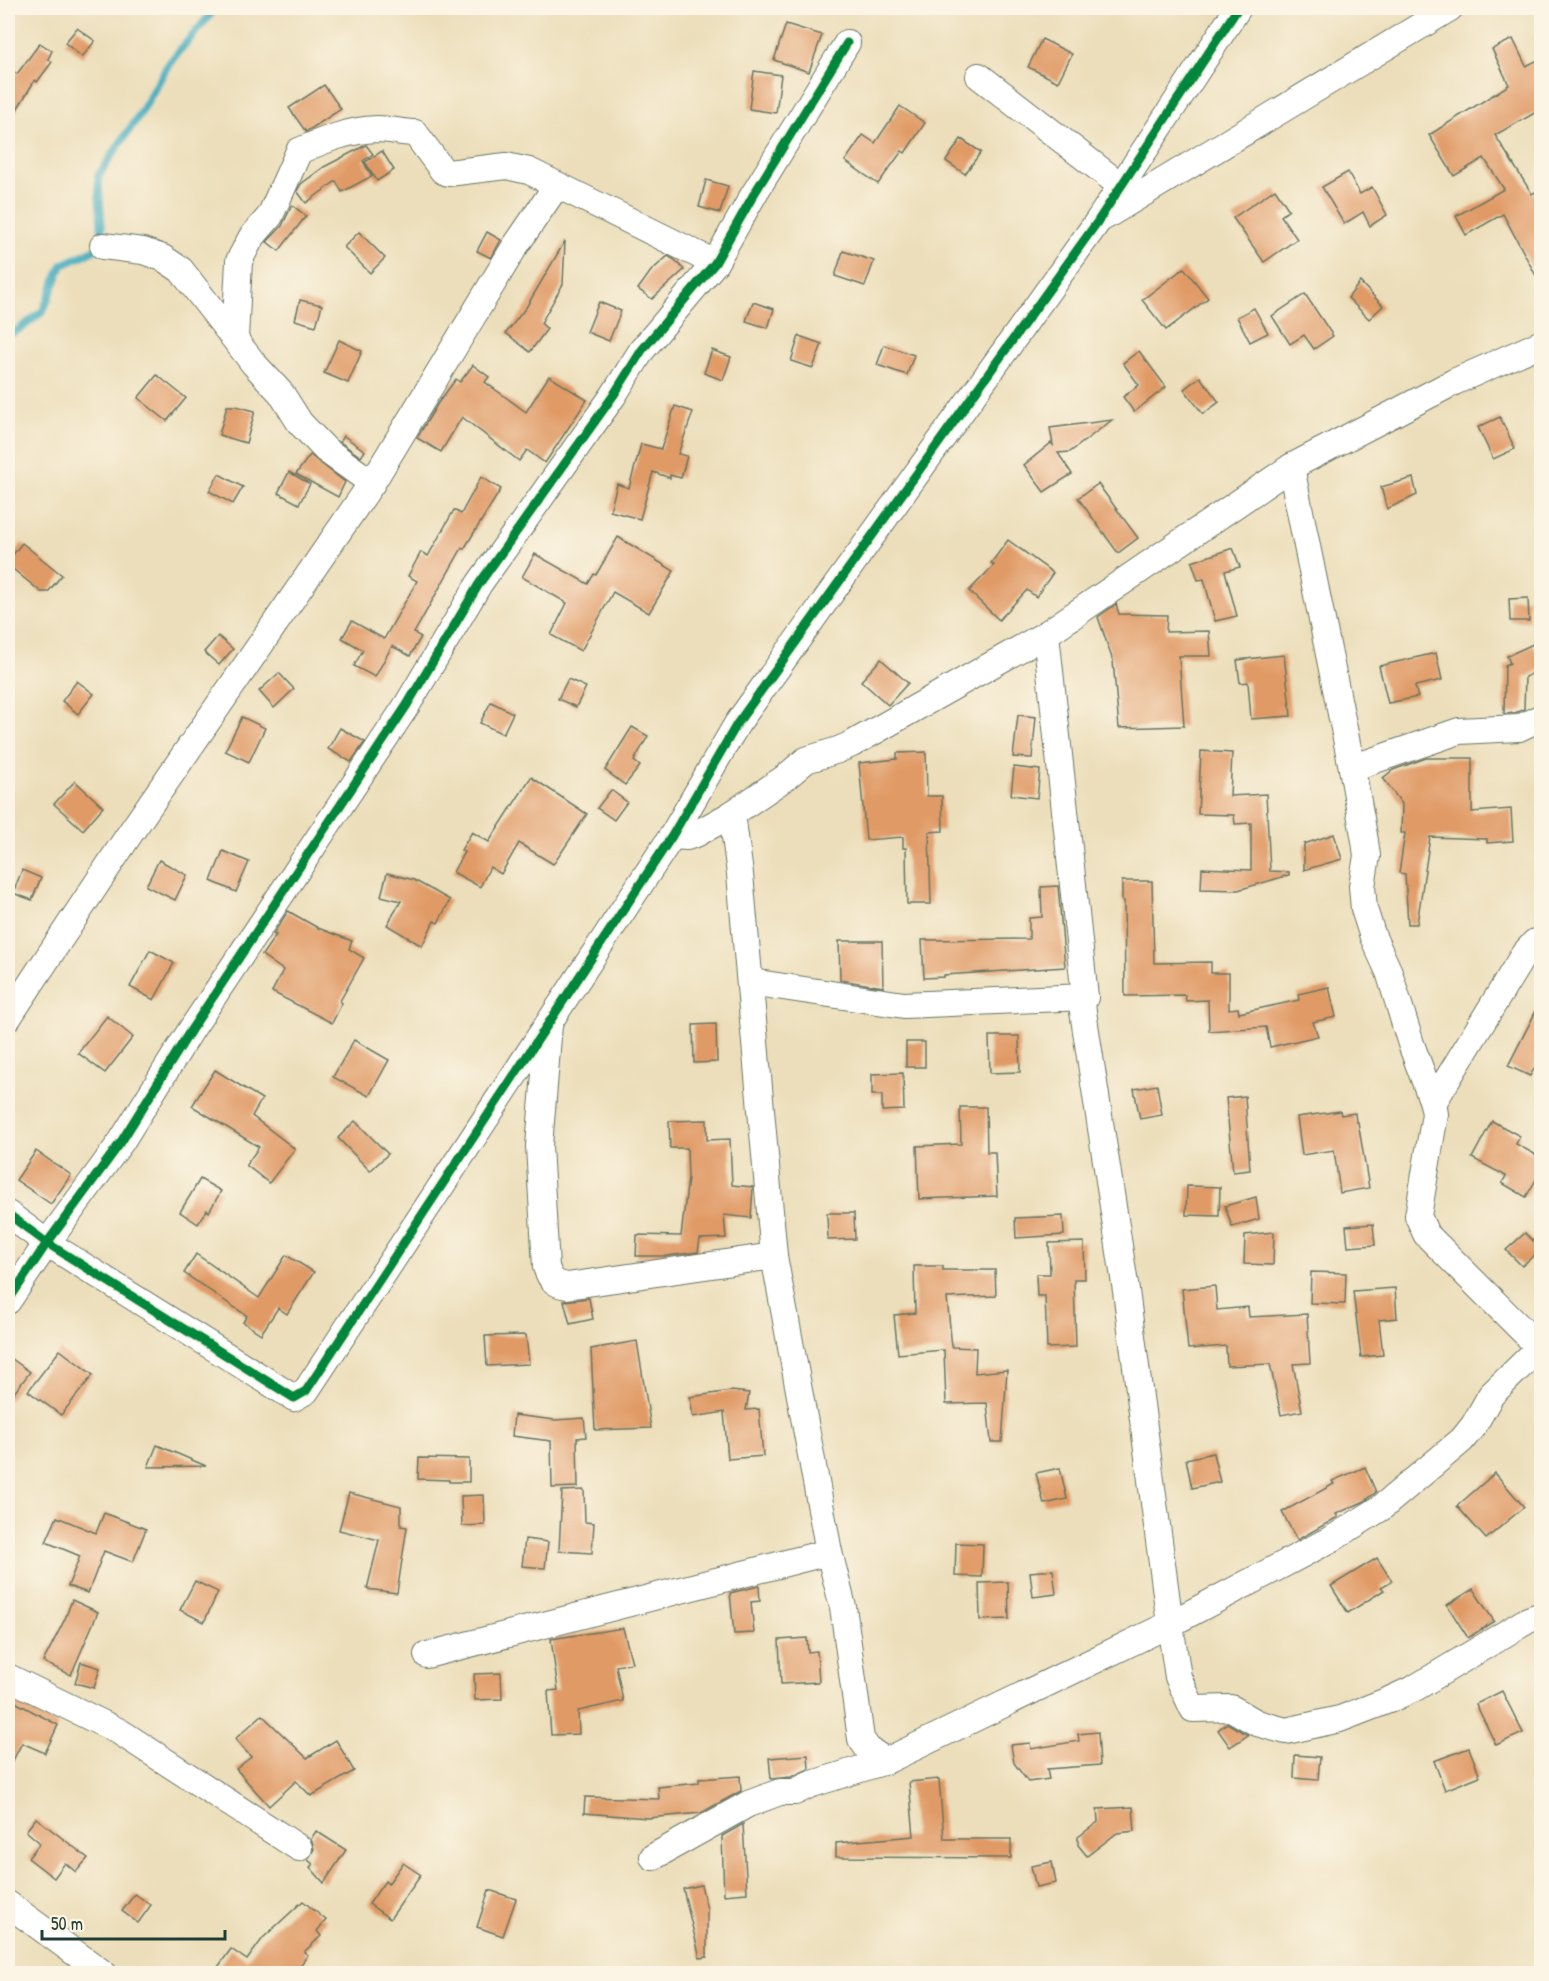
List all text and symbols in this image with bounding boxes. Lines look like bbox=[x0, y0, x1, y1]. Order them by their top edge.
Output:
scale bar bbox=[42, 1903, 225, 1941]
text: 50 m bbox=[51, 1911, 83, 1936]

